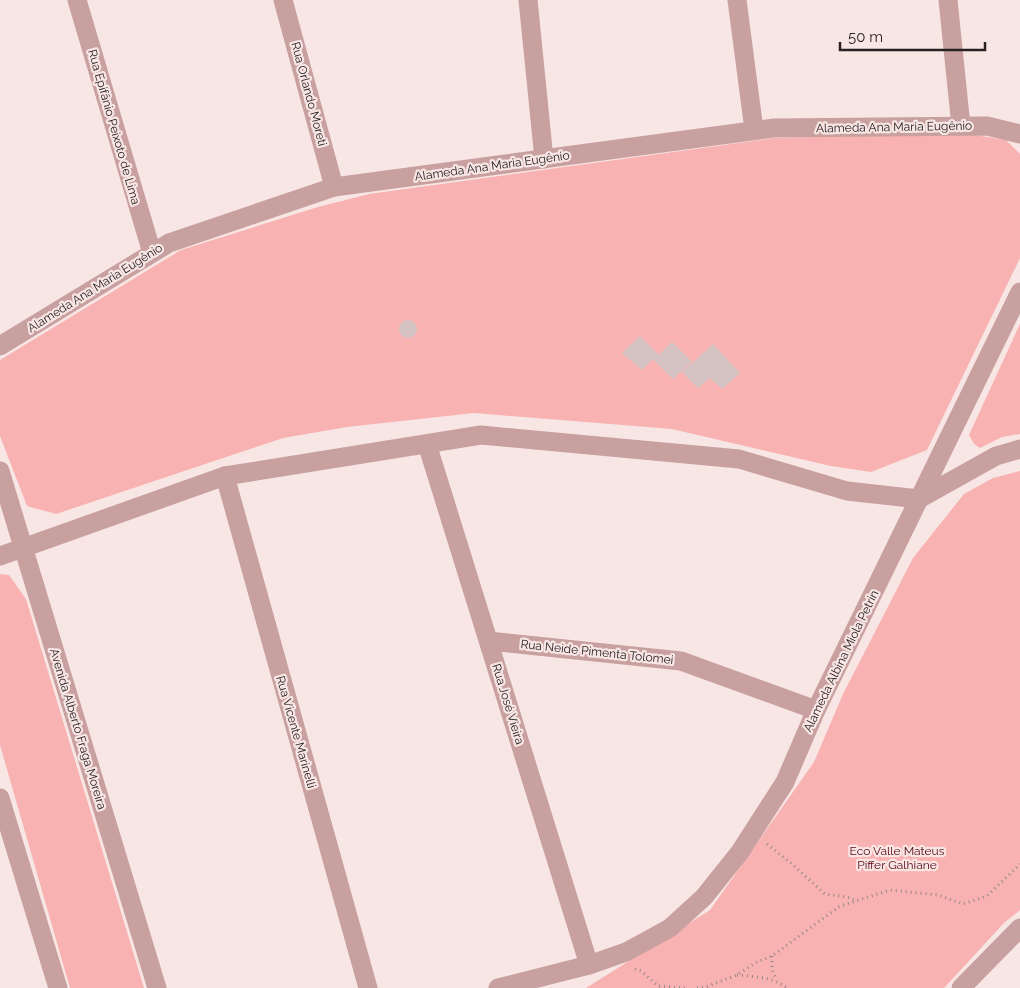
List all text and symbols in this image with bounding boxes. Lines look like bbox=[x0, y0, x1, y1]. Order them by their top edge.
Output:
scale bar bbox=[840, 20, 985, 52]
text: 50 m bbox=[848, 28, 883, 46]
street label: Rua Orlando Moreti bbox=[288, 40, 330, 148]
street label: Rua Epifânio Peixoto de Lima bbox=[85, 48, 143, 206]
street label: Alameda Ana Maria Eugênio bbox=[816, 119, 972, 135]
street label: Alameda Ana Maria Eugênio bbox=[414, 148, 570, 184]
street label: Alameda Ana Maria Eugênio bbox=[25, 241, 165, 335]
street label: Alameda Albina Miola Petrin bbox=[801, 588, 881, 734]
street label: Rua Neide Pimenta Tolomei bbox=[520, 637, 674, 667]
street label: Avenida Alberto Fraga Moreira bbox=[47, 647, 109, 811]
street label: Rua José Vieira bbox=[489, 662, 527, 746]
street label: Rua Vicente Marinelli bbox=[273, 674, 319, 790]
park label: Eco Valle Mateus Piffer Galhiane bbox=[850, 844, 945, 872]

